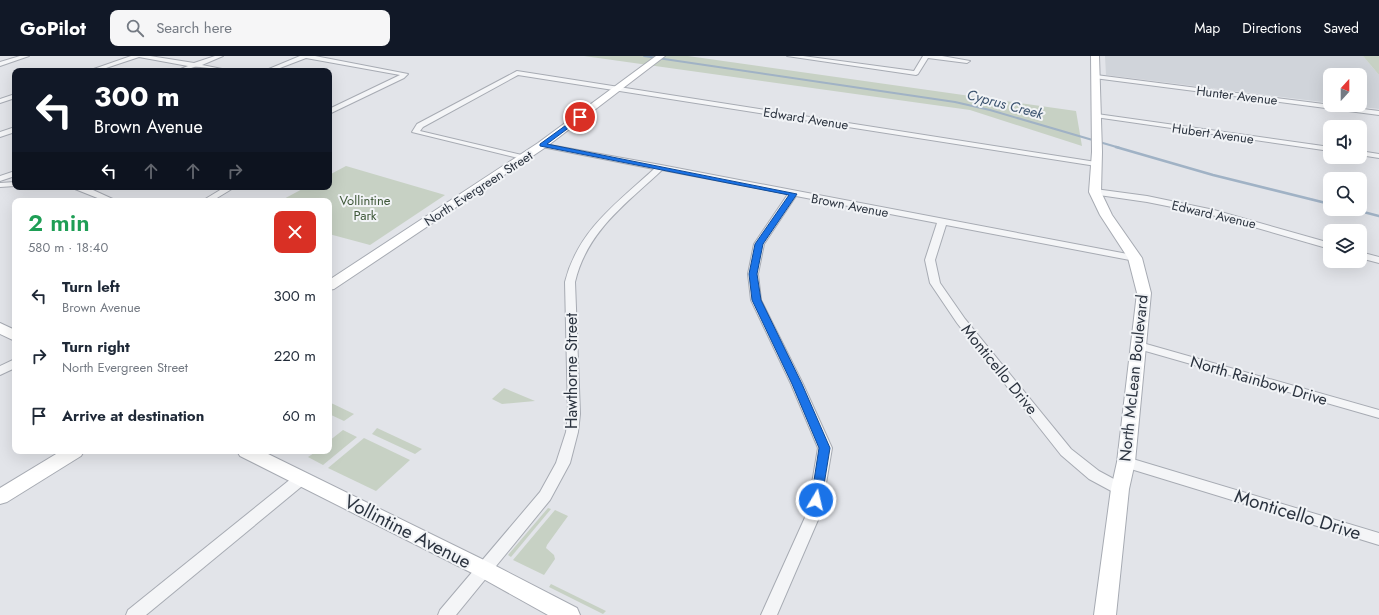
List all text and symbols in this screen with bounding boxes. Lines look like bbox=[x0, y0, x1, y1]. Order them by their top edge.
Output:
search box bbox=[110, 10, 390, 46]
text: GoPilot bbox=[20, 15, 86, 42]
icon: search bbox=[124, 17, 146, 39]
text: Search here bbox=[156, 17, 232, 39]
text: Map bbox=[1194, 18, 1220, 38]
text: Directions bbox=[1242, 18, 1302, 38]
text: Saved bbox=[1324, 18, 1359, 38]
north arrow bbox=[1323, 68, 1367, 112]
map controls bbox=[1323, 68, 1367, 268]
text: 300 m bbox=[94, 76, 180, 117]
street label: Hunter Avenue bbox=[1195, 81, 1279, 110]
icon: left bbox=[28, 84, 80, 136]
water label: Cyprus Creek bbox=[965, 84, 1046, 124]
pin bbox=[563, 100, 597, 134]
street label: Edward Avenue bbox=[762, 102, 850, 135]
icon: arrive bbox=[569, 106, 591, 128]
text: Brown Avenue bbox=[94, 114, 203, 140]
street label: Hubert Avenue bbox=[1171, 118, 1255, 149]
button: sound bbox=[1323, 120, 1367, 164]
street label: North Evergreen Street bbox=[420, 146, 537, 231]
icon: left bbox=[98, 160, 120, 182]
icon: ahead bbox=[140, 160, 162, 182]
icon: ahead bbox=[182, 160, 204, 182]
icon: right bbox=[224, 160, 246, 182]
button: search bbox=[1323, 172, 1367, 216]
street label: Brown Avenue bbox=[810, 189, 891, 222]
park label: Vollintine Park bbox=[340, 191, 391, 225]
street label: Edward Avenue bbox=[1170, 196, 1258, 233]
text: 2 min bbox=[28, 205, 90, 240]
button: close bbox=[274, 211, 316, 253]
button: layers bbox=[1323, 224, 1367, 268]
text: 580 m · 18:40 bbox=[28, 238, 108, 257]
text: Turn left bbox=[62, 276, 120, 298]
icon: left bbox=[28, 285, 50, 307]
text: 300 m bbox=[274, 285, 316, 307]
street label: North McLean Boulevard bbox=[1113, 293, 1154, 463]
text: Brown Avenue bbox=[62, 298, 140, 317]
street label: Hawthorne Street bbox=[560, 313, 583, 429]
street label: Monticello Drive bbox=[956, 319, 1043, 419]
text: Turn right bbox=[62, 336, 130, 358]
icon: right bbox=[28, 345, 50, 367]
text: 220 m bbox=[274, 345, 316, 367]
street label: North Rainbow Drive bbox=[1188, 350, 1330, 411]
text: North Evergreen Street bbox=[62, 358, 188, 377]
icon: arrive bbox=[28, 405, 50, 427]
text: Arrive at destination bbox=[62, 405, 204, 427]
text: 60 m bbox=[282, 405, 316, 427]
position arrow bbox=[795, 479, 837, 521]
street label: Monticello Drive bbox=[1231, 482, 1365, 547]
street label: Vollintine Avenue bbox=[340, 488, 476, 575]

